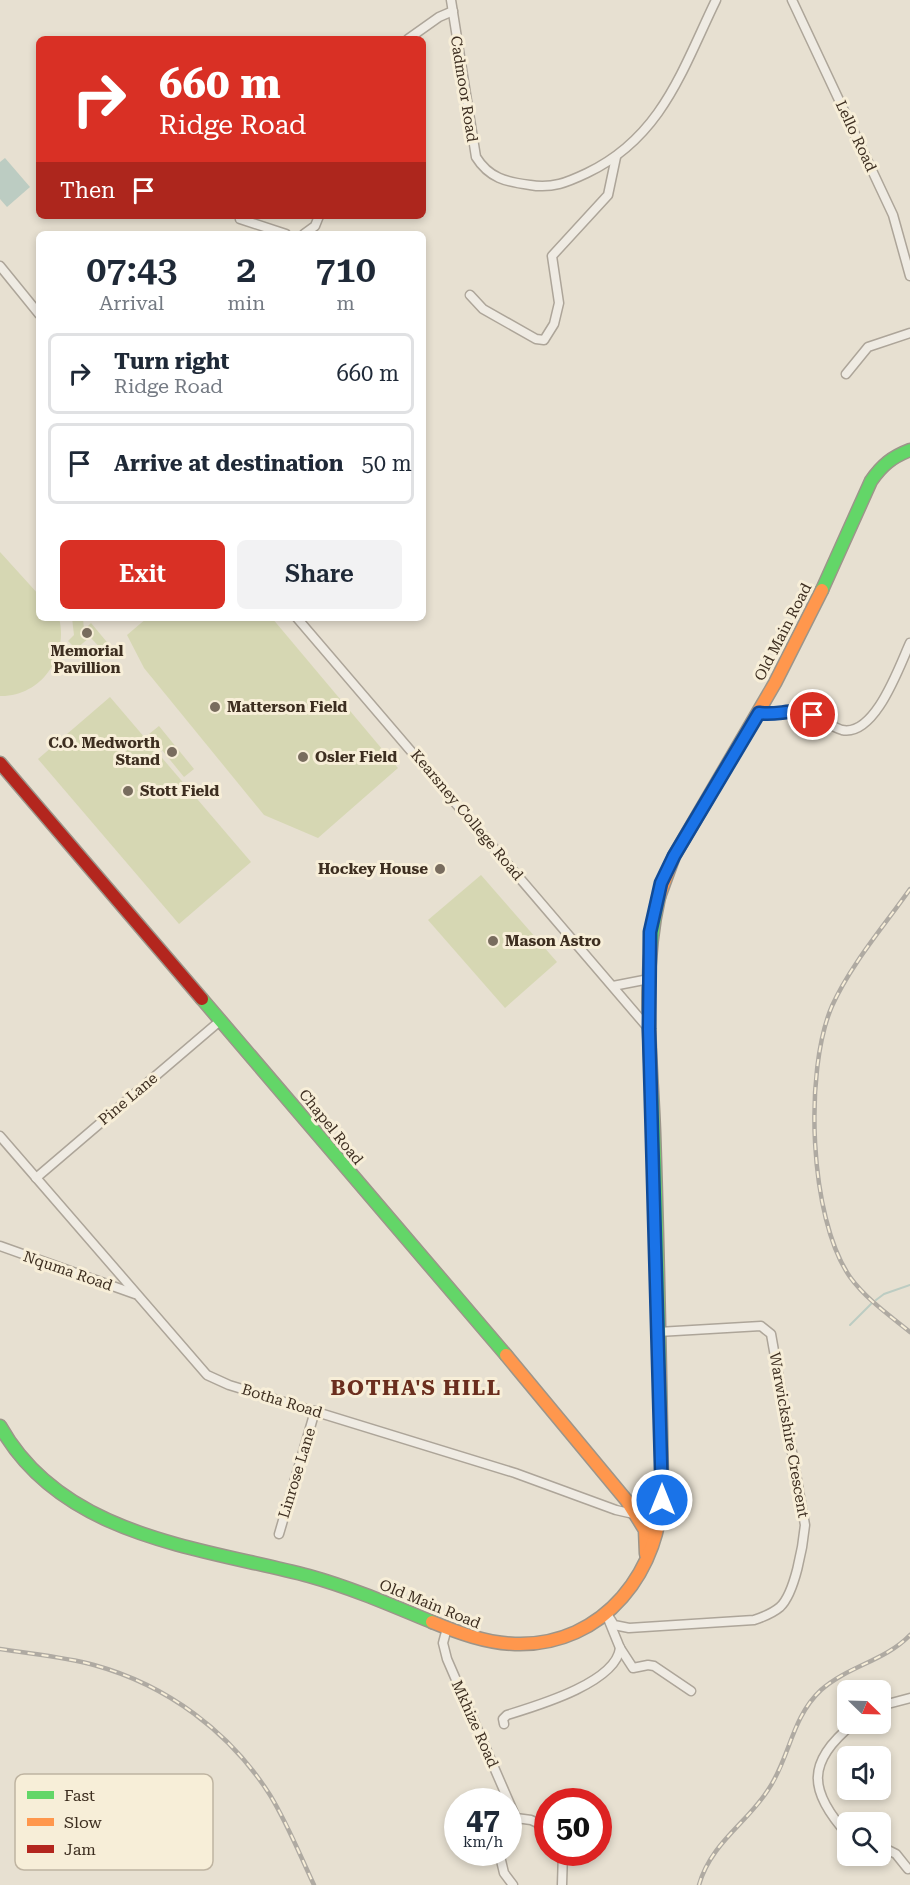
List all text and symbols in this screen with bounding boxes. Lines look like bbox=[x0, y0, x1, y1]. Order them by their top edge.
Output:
street label: Cadmoor Road bbox=[447, 35, 481, 144]
text: 660 m bbox=[159, 59, 281, 108]
icon: right bbox=[60, 60, 138, 138]
street label: Lello Road bbox=[832, 97, 881, 175]
text: Ridge Road bbox=[159, 109, 306, 141]
icon: arrive bbox=[127, 174, 160, 207]
text: Then bbox=[60, 178, 115, 203]
text: 07:43 bbox=[86, 249, 177, 291]
text: 2 bbox=[236, 249, 256, 291]
text: 710 bbox=[315, 249, 376, 291]
text: Arrival bbox=[99, 291, 164, 315]
text: min bbox=[228, 291, 265, 315]
text: m bbox=[336, 291, 355, 315]
text: Turn right bbox=[114, 349, 229, 374]
icon: right bbox=[63, 357, 96, 390]
text: 660 m bbox=[336, 361, 399, 386]
text: Ridge Road bbox=[114, 374, 223, 398]
icon: arrive bbox=[63, 447, 96, 480]
text: Arrive at destination bbox=[114, 451, 343, 476]
text: 50 m bbox=[361, 451, 412, 476]
button: Exit bbox=[60, 540, 225, 609]
button: Share bbox=[237, 540, 402, 609]
street label: Old Main Road bbox=[751, 580, 816, 684]
marker: Memorial Pavillion bbox=[80, 626, 94, 640]
place label: Memorial Pavillion bbox=[51, 642, 123, 677]
pin bbox=[787, 689, 838, 740]
place label: Matterson Field bbox=[227, 698, 347, 716]
icon: arrive bbox=[796, 698, 829, 731]
marker: Matterson Field bbox=[208, 700, 222, 714]
place label: C.O. Medworth Stand bbox=[48, 734, 160, 769]
marker: C.O. Medworth Stand bbox=[165, 745, 179, 759]
street label: Kearsney College Road bbox=[407, 746, 527, 884]
place label: Osler Field bbox=[315, 748, 397, 766]
marker: Osler Field bbox=[296, 750, 310, 764]
place label: Stott Field bbox=[140, 782, 219, 800]
marker: Stott Field bbox=[121, 784, 135, 798]
place label: Hockey House bbox=[318, 860, 428, 878]
marker: Hockey House bbox=[433, 862, 447, 876]
place label: Mason Astro bbox=[505, 932, 601, 950]
marker: Mason Astro bbox=[486, 934, 500, 948]
street label: Pine Lane bbox=[95, 1069, 161, 1129]
street label: Chapel Road bbox=[295, 1086, 367, 1169]
street label: Nquma Road bbox=[21, 1247, 115, 1295]
street label: Warwickshire Crescent bbox=[766, 1351, 813, 1520]
district label: BOTHA'S HILL bbox=[330, 1376, 502, 1400]
street label: Botha Road bbox=[239, 1380, 325, 1422]
street label: Linrose Lane bbox=[275, 1426, 319, 1520]
position arrow bbox=[630, 1468, 694, 1532]
street label: Old Main Road bbox=[377, 1576, 483, 1633]
street label: Mkhize Road bbox=[448, 1677, 502, 1771]
north arrow bbox=[837, 1680, 891, 1734]
map controls bbox=[837, 1680, 891, 1866]
button: sound bbox=[837, 1746, 891, 1800]
legend bbox=[15, 1774, 213, 1870]
text: Fast bbox=[64, 1786, 95, 1805]
speed limit sign: 50 bbox=[534, 1788, 612, 1866]
text: 47 bbox=[466, 1802, 500, 1837]
button: search bbox=[837, 1812, 891, 1866]
text: Slow bbox=[64, 1813, 102, 1832]
text: km/h bbox=[463, 1833, 503, 1851]
text: Jam bbox=[64, 1840, 96, 1859]

